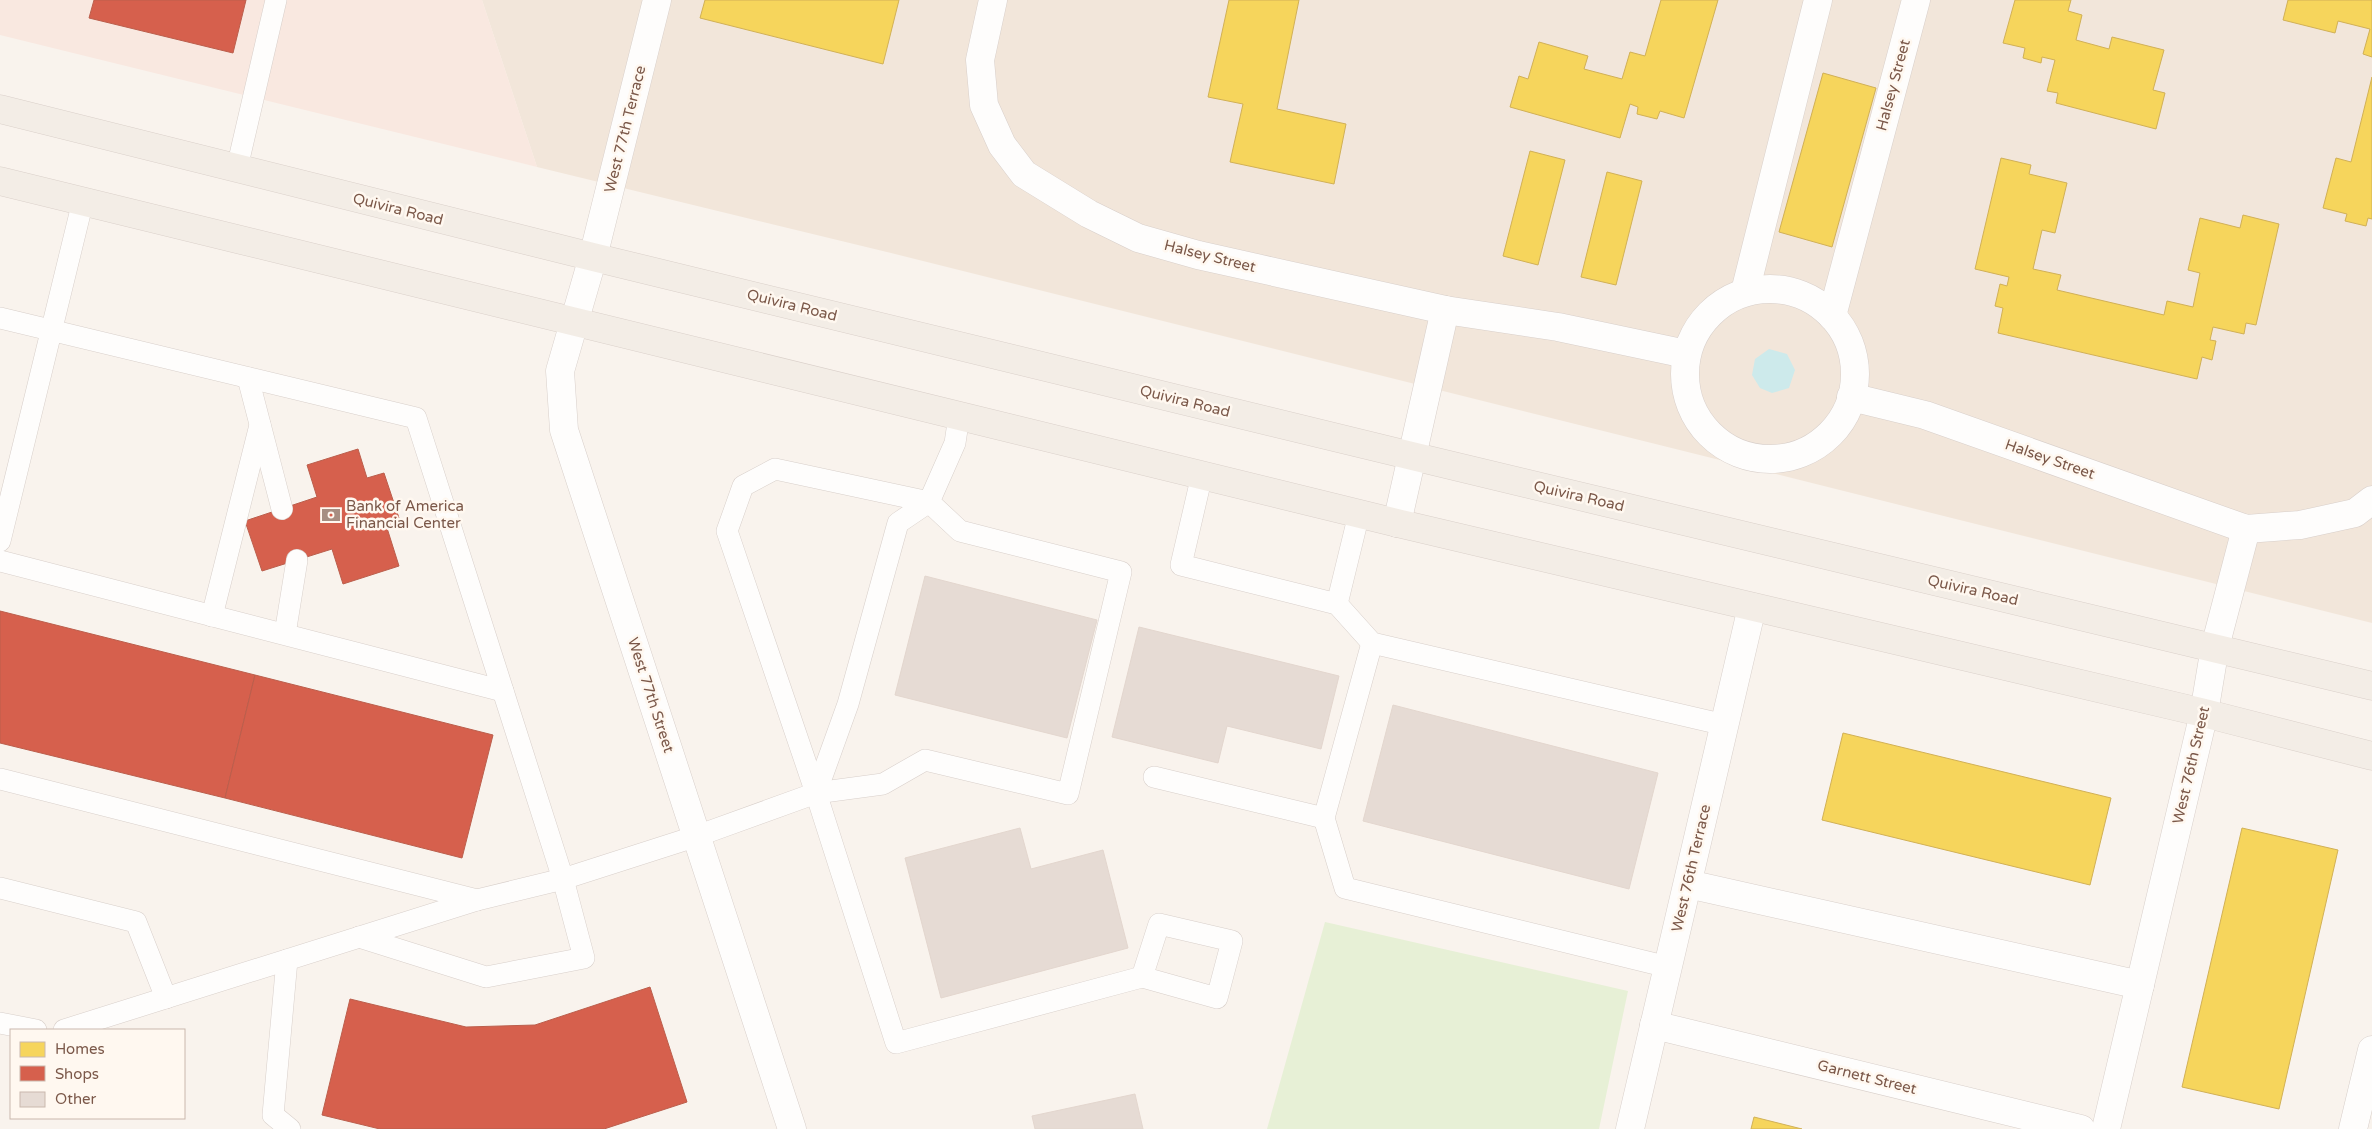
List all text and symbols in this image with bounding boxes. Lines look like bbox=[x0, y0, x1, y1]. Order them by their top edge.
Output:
street label: Halsey Street bbox=[1872, 37, 1914, 133]
street label: West 77th Terrace bbox=[600, 64, 650, 194]
street label: Quivira Road bbox=[351, 189, 445, 229]
street label: Halsey Street bbox=[1162, 236, 1258, 276]
street label: Quivira Road bbox=[745, 285, 839, 325]
street label: Quivira Road bbox=[1138, 381, 1232, 421]
street label: Halsey Street bbox=[2003, 435, 2098, 483]
street label: Quivira Road bbox=[1532, 477, 1626, 515]
place label: Bank of America Financial Center bbox=[346, 497, 464, 532]
bank icon: Bank of America Financial Center bbox=[320, 504, 342, 526]
street label: Quivira Road bbox=[1926, 571, 2020, 609]
street label: West 77th Street bbox=[624, 635, 678, 755]
street label: West 76th Street bbox=[2169, 704, 2213, 826]
street label: West 76th Terrace bbox=[1668, 802, 1714, 934]
legend bbox=[10, 1029, 185, 1119]
text: Homes bbox=[55, 1040, 105, 1058]
street label: Garnett Street bbox=[1816, 1056, 1919, 1098]
text: Shops bbox=[55, 1065, 99, 1083]
text: Other bbox=[55, 1090, 97, 1108]

